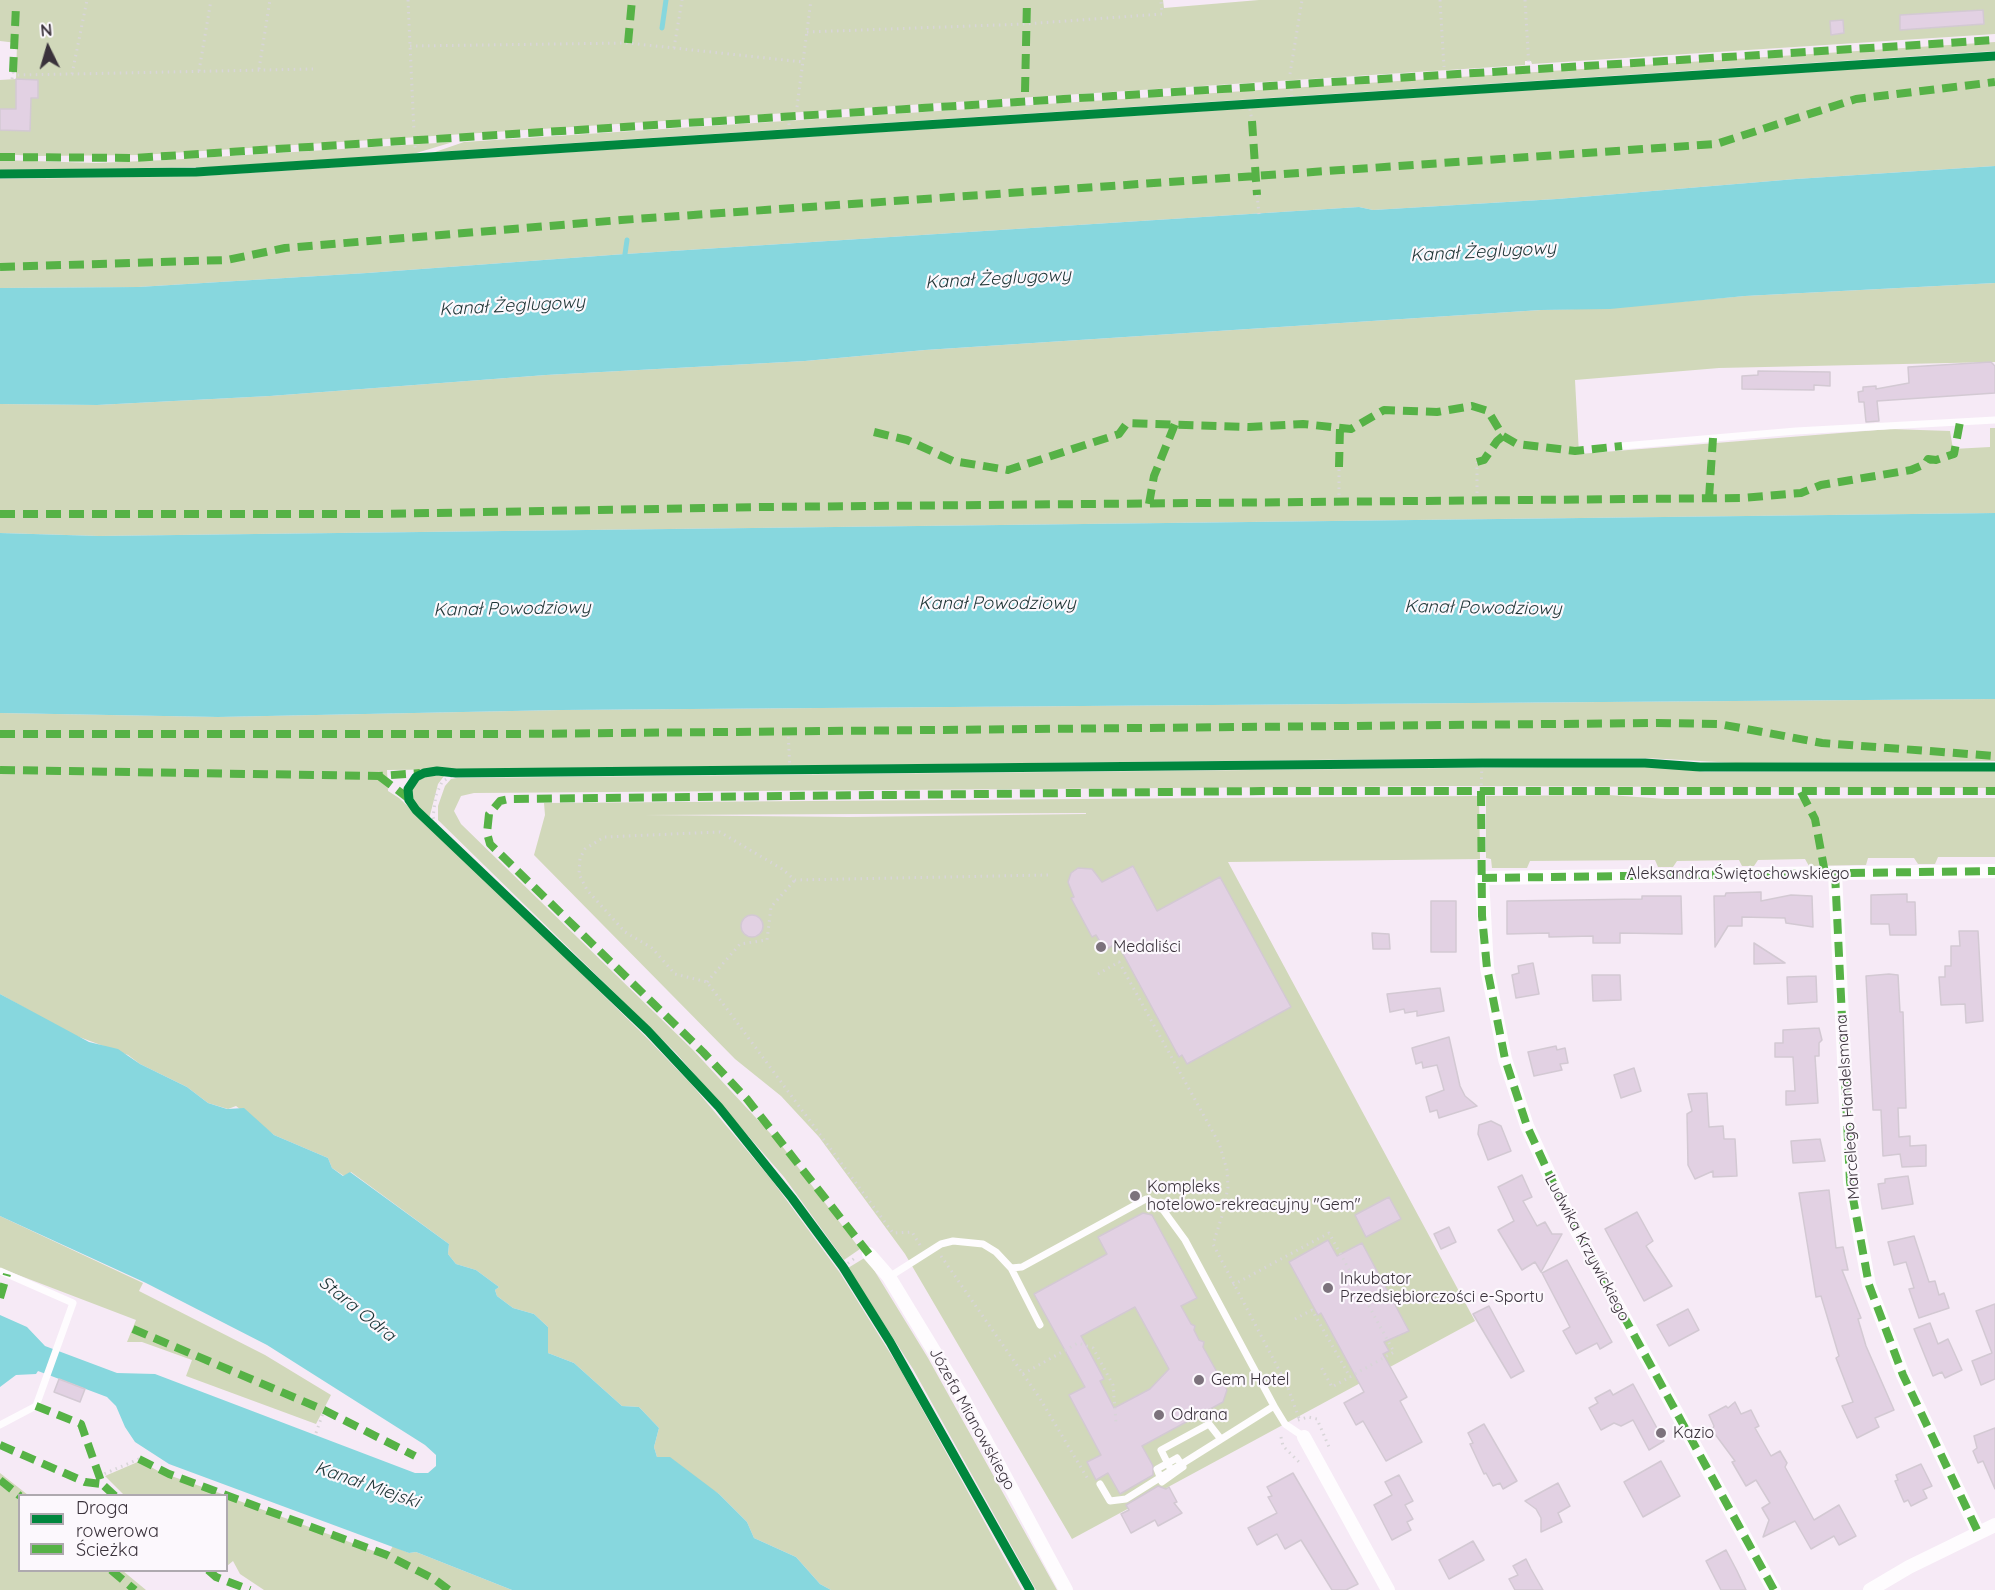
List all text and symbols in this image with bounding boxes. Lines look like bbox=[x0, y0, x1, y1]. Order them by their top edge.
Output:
north arrow bbox=[18, 18, 78, 78]
text: N bbox=[40, 20, 53, 41]
water label: Kanał Żeglugowy bbox=[1410, 237, 1556, 267]
water label: Kanał Żeglugowy bbox=[925, 264, 1071, 294]
water label: Kanał Żeglugowy bbox=[439, 291, 585, 321]
water label: Kanał Powodziowy bbox=[918, 593, 1076, 615]
water label: Kanał Powodziowy bbox=[1404, 596, 1562, 620]
water label: Kanał Powodziowy bbox=[433, 597, 591, 621]
street label: Aleksandra Świętochowskiego bbox=[1627, 864, 1849, 884]
place label: Medaliści bbox=[1113, 937, 1181, 957]
marker: Medaliści bbox=[1094, 940, 1108, 954]
street label: Marcelego Handelsmana bbox=[1832, 1014, 1864, 1200]
street label: Ludwika Krzywickiego bbox=[1540, 1172, 1634, 1324]
place label: Kompleks hotelowo-rekreacyjny "Gem" bbox=[1147, 1177, 1361, 1215]
marker: Kompleks hotelowo-rekreacyjny "Gem" bbox=[1128, 1189, 1142, 1203]
place label: Inkubator Przedsiębiorczości e-Sportu bbox=[1340, 1269, 1544, 1307]
water label: Stara Odra bbox=[314, 1272, 400, 1346]
marker: Inkubator Przedsiębiorczości e-Sportu bbox=[1321, 1281, 1335, 1295]
street label: Józefa Mianowskiego bbox=[925, 1344, 1019, 1494]
place label: Gem Hotel bbox=[1211, 1370, 1289, 1390]
marker: Gem Hotel bbox=[1192, 1373, 1206, 1387]
place label: Odrana bbox=[1171, 1405, 1228, 1425]
marker: Odrana bbox=[1152, 1408, 1166, 1422]
place label: Kazio bbox=[1673, 1423, 1714, 1443]
marker: Kazio bbox=[1654, 1426, 1668, 1440]
water label: Kanał Miejski bbox=[312, 1457, 422, 1513]
legend bbox=[18, 1494, 228, 1572]
text: Droga rowerowa bbox=[76, 1496, 159, 1542]
text: Ścieżka bbox=[76, 1538, 139, 1561]

